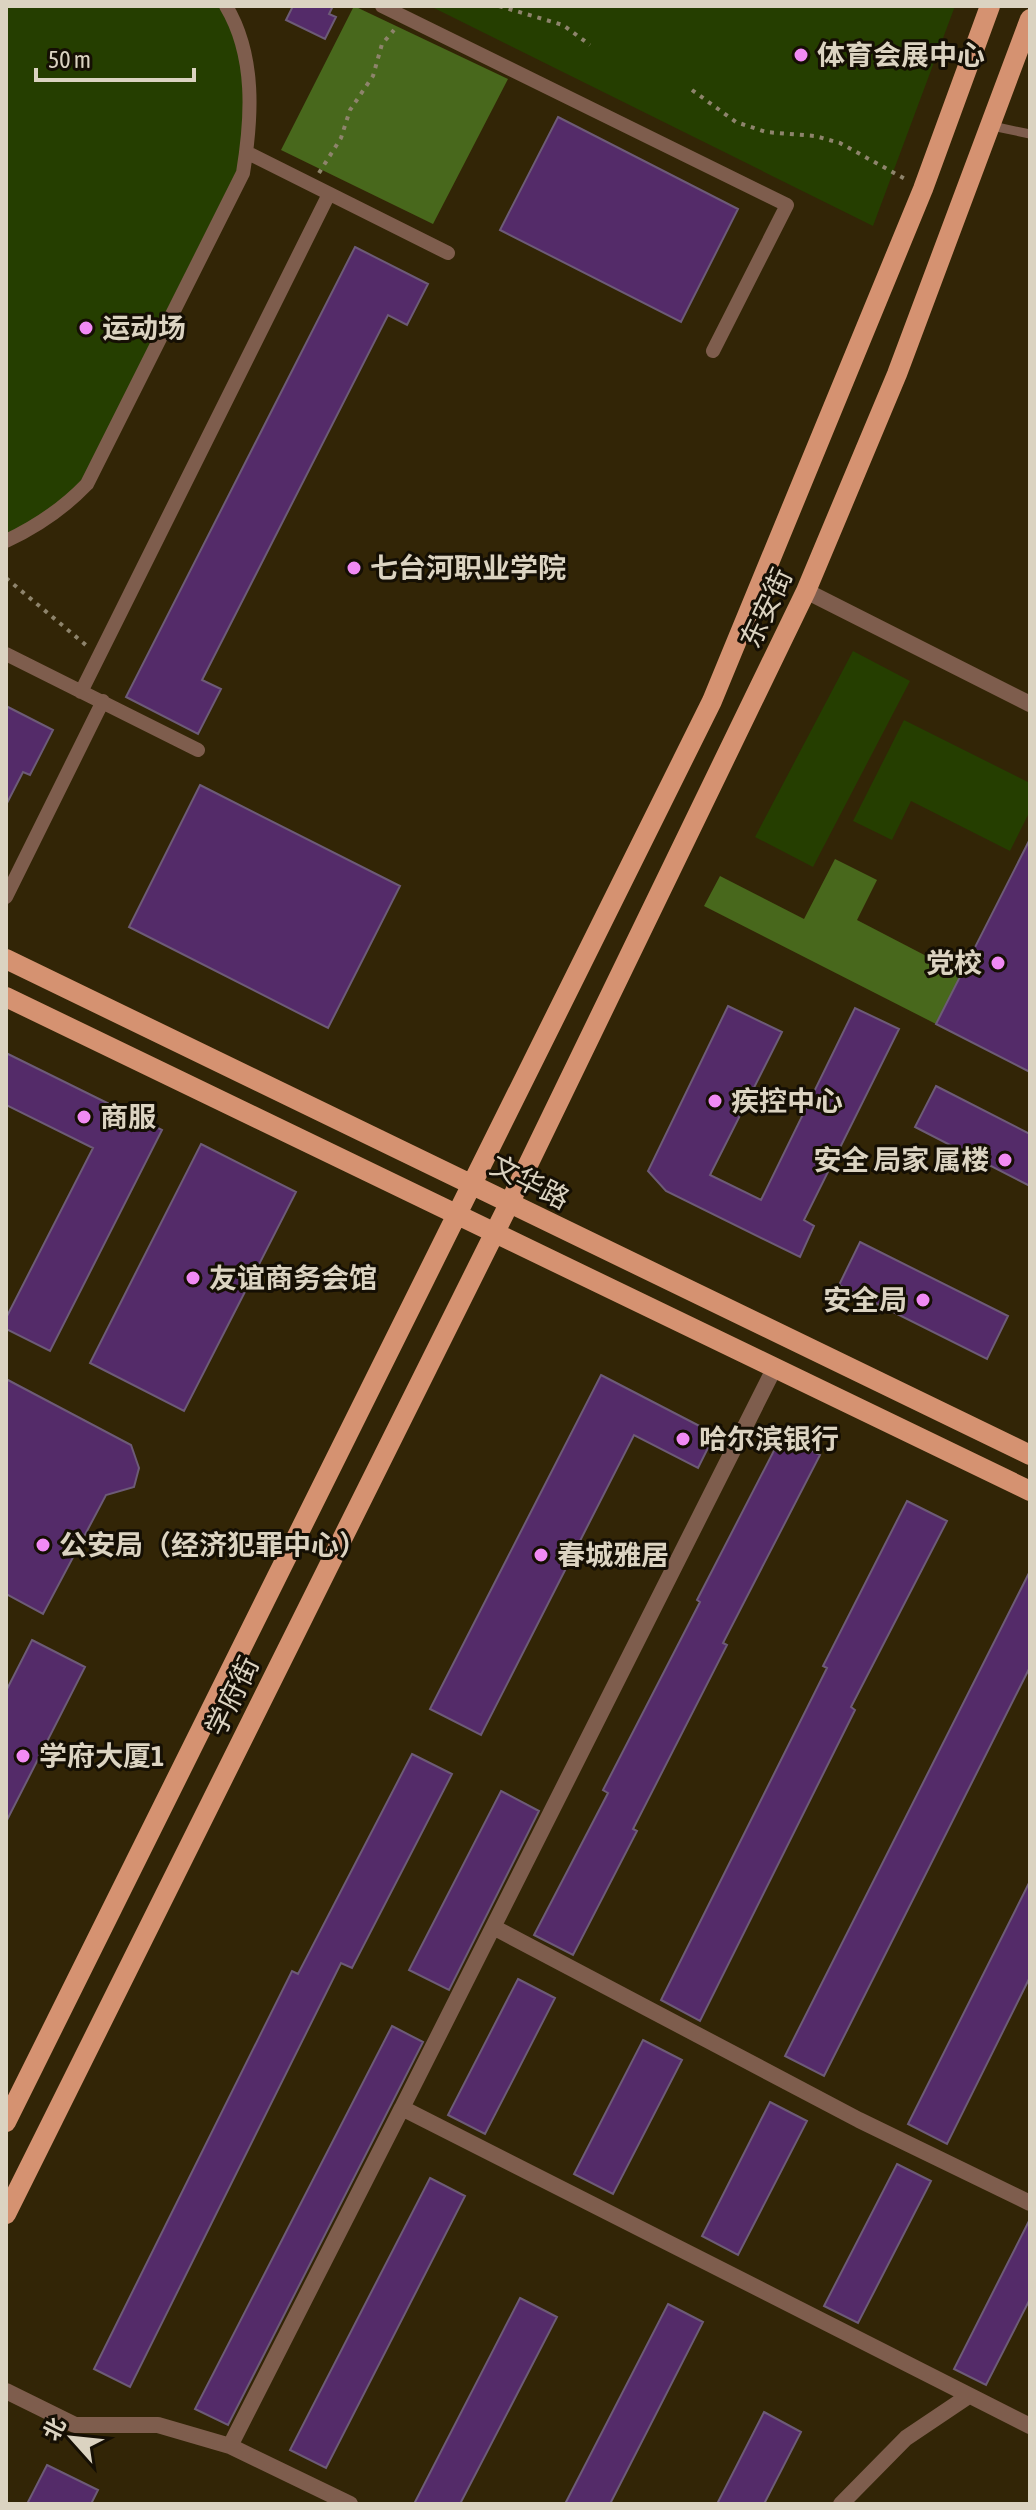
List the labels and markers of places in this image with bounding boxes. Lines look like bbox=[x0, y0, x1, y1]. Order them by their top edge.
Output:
place label: 体育会展中心 bbox=[817, 39, 985, 71]
marker: 体育会展中心 bbox=[792, 46, 810, 64]
place label: 运动场 bbox=[102, 312, 186, 344]
marker: 运动场 bbox=[77, 319, 95, 337]
place label: 七台河职业学院 bbox=[370, 552, 566, 584]
marker: 七台河职业学院 bbox=[345, 559, 363, 577]
place label: 党校 bbox=[926, 947, 982, 979]
marker: 党校 bbox=[989, 954, 1007, 972]
place label: 疾控中心 bbox=[731, 1085, 843, 1117]
marker: 疾控中心 bbox=[706, 1092, 724, 1110]
place label: 商服 bbox=[100, 1101, 156, 1133]
marker: 商服 bbox=[75, 1108, 93, 1126]
place label: 安全 局家 属楼 bbox=[813, 1144, 989, 1176]
marker: 安全 局家 属楼 bbox=[996, 1151, 1014, 1169]
place label: 友谊商务会馆 bbox=[209, 1262, 377, 1294]
marker: 友谊商务会馆 bbox=[184, 1269, 202, 1287]
place label: 安全局 bbox=[823, 1284, 907, 1316]
marker: 安全局 bbox=[914, 1291, 932, 1309]
place label: 哈尔滨银行 bbox=[699, 1423, 839, 1455]
marker: 哈尔滨银行 bbox=[674, 1430, 692, 1448]
place label: 公安局（经济犯罪中心） bbox=[59, 1529, 367, 1561]
marker: 公安局（经济犯罪中心） bbox=[34, 1536, 52, 1554]
place label: 春城雅居 bbox=[557, 1539, 669, 1571]
marker: 春城雅居 bbox=[532, 1546, 550, 1564]
place label: 学府大厦1 bbox=[39, 1740, 164, 1772]
marker: 学府大厦1 bbox=[14, 1747, 32, 1765]

